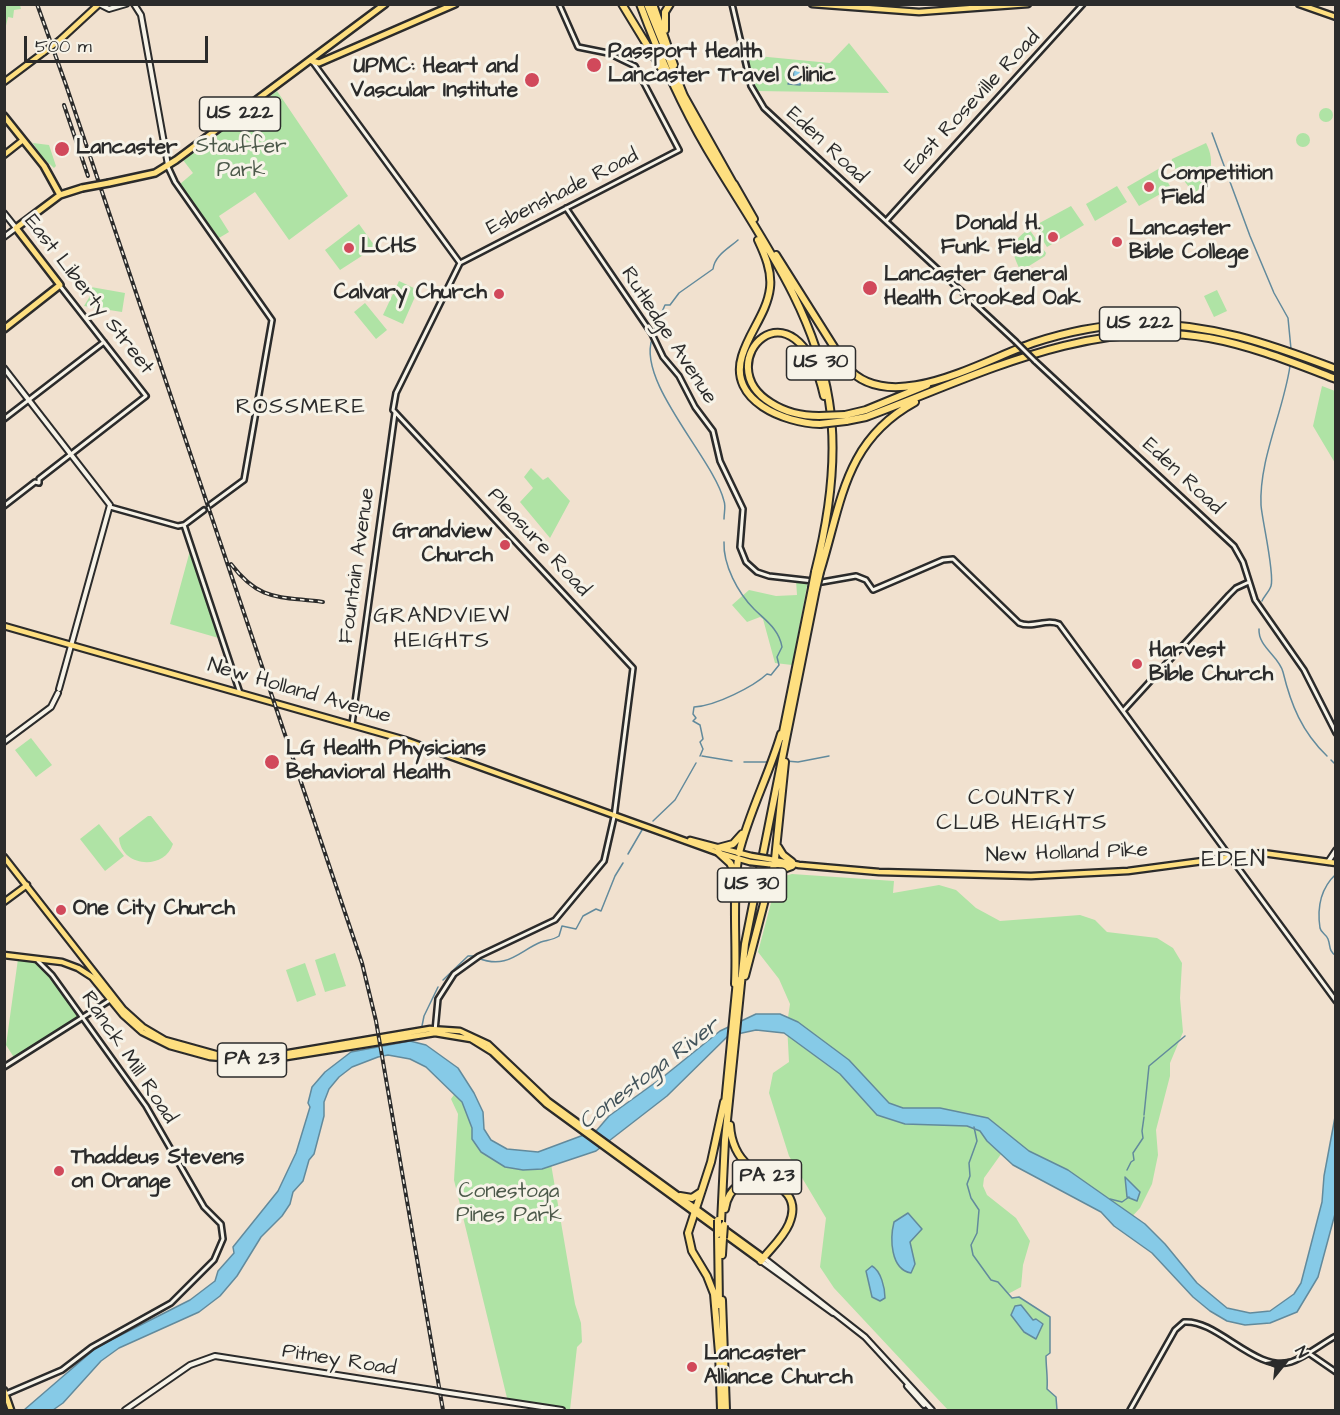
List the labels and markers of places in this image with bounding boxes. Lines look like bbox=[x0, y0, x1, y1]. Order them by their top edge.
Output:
place label: Passport Health Lancaster Travel Clinic bbox=[608, 40, 836, 90]
place label: UPMC: Heart and Vascular Institute bbox=[351, 55, 518, 105]
marker: Passport Health Lancaster Travel Clinic bbox=[585, 56, 603, 74]
marker: UPMC: Heart and Vascular Institute bbox=[523, 71, 541, 89]
place label: Lancaster bbox=[76, 136, 178, 162]
marker: Lancaster bbox=[53, 140, 71, 158]
place label: Competition Field bbox=[1161, 162, 1273, 212]
marker: Competition Field bbox=[1142, 180, 1156, 194]
place label: Donald H. Funk Field bbox=[941, 212, 1041, 262]
place label: Lancaster Bible College bbox=[1129, 217, 1249, 267]
marker: Donald H. Funk Field bbox=[1046, 230, 1060, 244]
place label: LCHS bbox=[361, 235, 417, 261]
marker: Lancaster Bible College bbox=[1110, 235, 1124, 249]
marker: LCHS bbox=[342, 241, 356, 255]
place label: Lancaster General Health Crooked Oak bbox=[884, 263, 1081, 313]
marker: Lancaster General Health Crooked Oak bbox=[861, 279, 879, 297]
place label: Calvary Church bbox=[334, 281, 487, 307]
marker: Calvary Church bbox=[492, 287, 506, 301]
place label: Grandview Church bbox=[393, 520, 493, 570]
marker: Grandview Church bbox=[498, 538, 512, 552]
place label: Harvest Bible Church bbox=[1149, 639, 1273, 689]
marker: Harvest Bible Church bbox=[1130, 657, 1144, 671]
place label: LG Health Physicians Behavioral Health bbox=[286, 737, 486, 787]
marker: LG Health Physicians Behavioral Health bbox=[263, 753, 281, 771]
place label: One City Church bbox=[73, 897, 235, 923]
marker: One City Church bbox=[54, 903, 68, 917]
place label: Thaddeus Stevens on Orange bbox=[71, 1146, 244, 1196]
marker: Thaddeus Stevens on Orange bbox=[52, 1164, 66, 1178]
place label: Lancaster Alliance Church bbox=[704, 1342, 853, 1392]
marker: Lancaster Alliance Church bbox=[685, 1360, 699, 1374]

